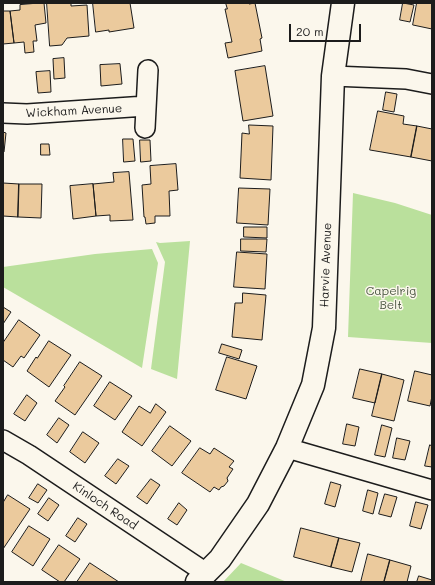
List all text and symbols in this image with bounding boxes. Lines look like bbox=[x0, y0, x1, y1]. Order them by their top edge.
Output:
scale bar bbox=[291, 16, 363, 42]
text: 20 m bbox=[296, 23, 324, 39]
street label: Wickham Avenue bbox=[25, 101, 123, 121]
street label: Harvie Avenue bbox=[317, 222, 335, 308]
park label: Capelrig Belt bbox=[366, 284, 416, 312]
street label: Kinloch Road bbox=[70, 479, 140, 533]

